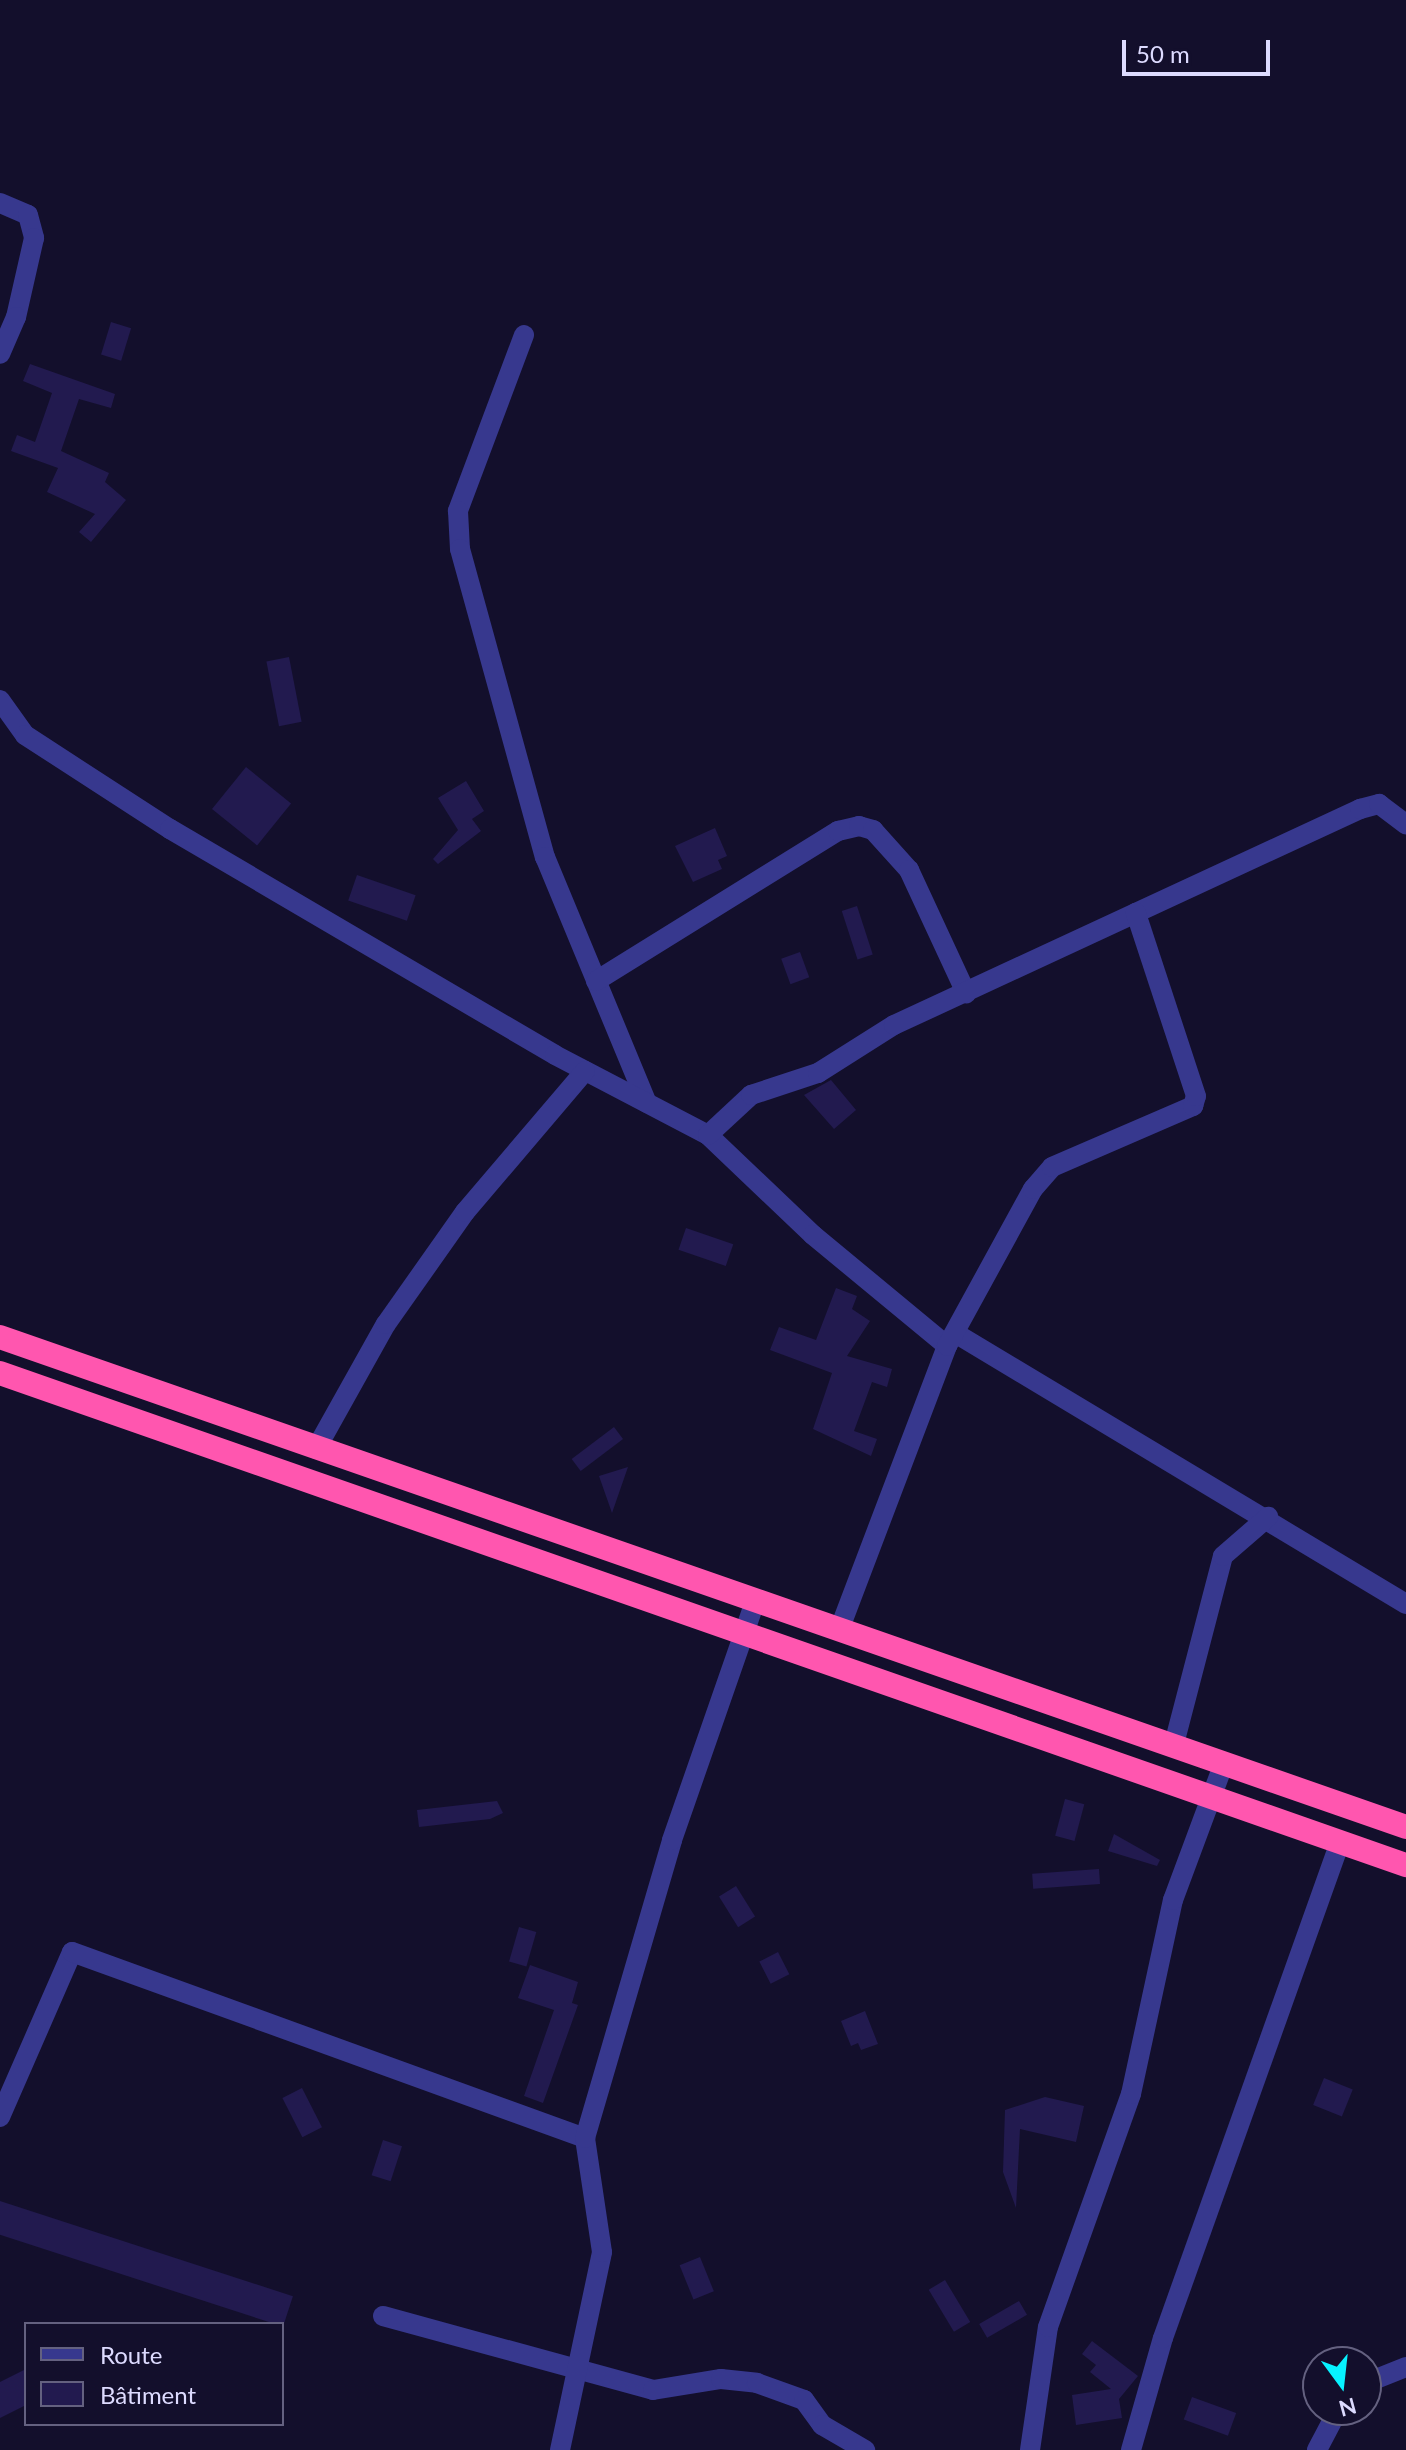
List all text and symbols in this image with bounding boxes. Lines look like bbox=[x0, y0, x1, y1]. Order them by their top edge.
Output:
scale bar bbox=[1126, 24, 1274, 74]
text: 50 m bbox=[1136, 39, 1190, 68]
legend bbox=[24, 2322, 284, 2426]
text: Route bbox=[100, 2340, 162, 2369]
north arrow bbox=[1302, 2346, 1382, 2426]
text: Bâtiment bbox=[100, 2380, 196, 2409]
text: N bbox=[1336, 2392, 1360, 2423]

